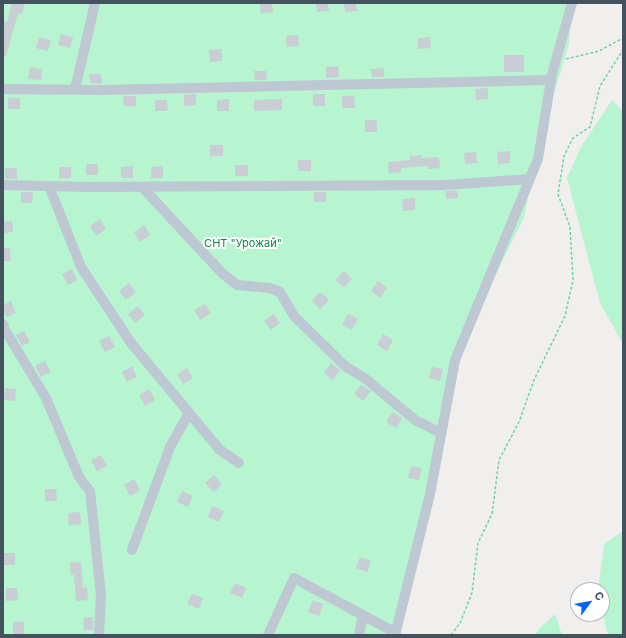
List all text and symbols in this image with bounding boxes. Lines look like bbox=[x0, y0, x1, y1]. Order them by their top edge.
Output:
park label: СНТ "Урожай" bbox=[204, 237, 282, 251]
north arrow bbox=[570, 582, 610, 622]
text: С bbox=[591, 589, 607, 603]

